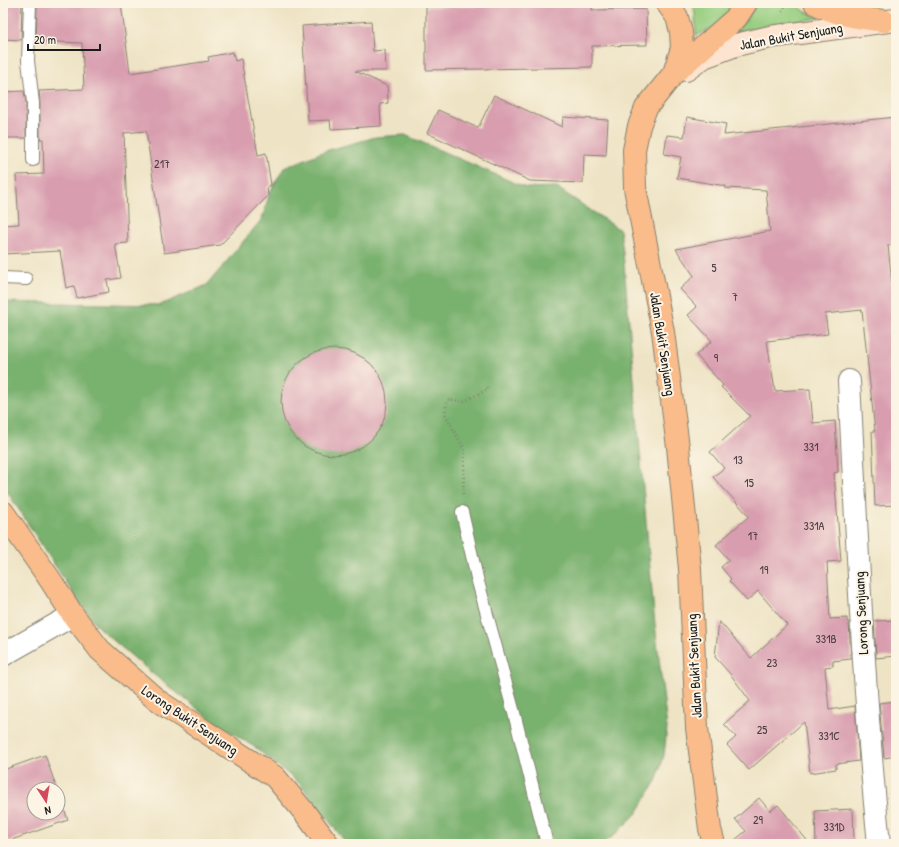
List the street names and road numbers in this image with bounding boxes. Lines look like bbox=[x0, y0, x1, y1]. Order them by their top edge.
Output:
street label: Jalan Bukit Senjuang bbox=[738, 17, 844, 55]
street label: Jalan Bukit Senjuang bbox=[645, 291, 681, 397]
street label: Lorong Senjuang bbox=[849, 571, 873, 655]
street label: Jalan Bukit Senjuang bbox=[681, 613, 707, 719]
street label: Lorong Bukit Senjuang bbox=[138, 680, 242, 760]

